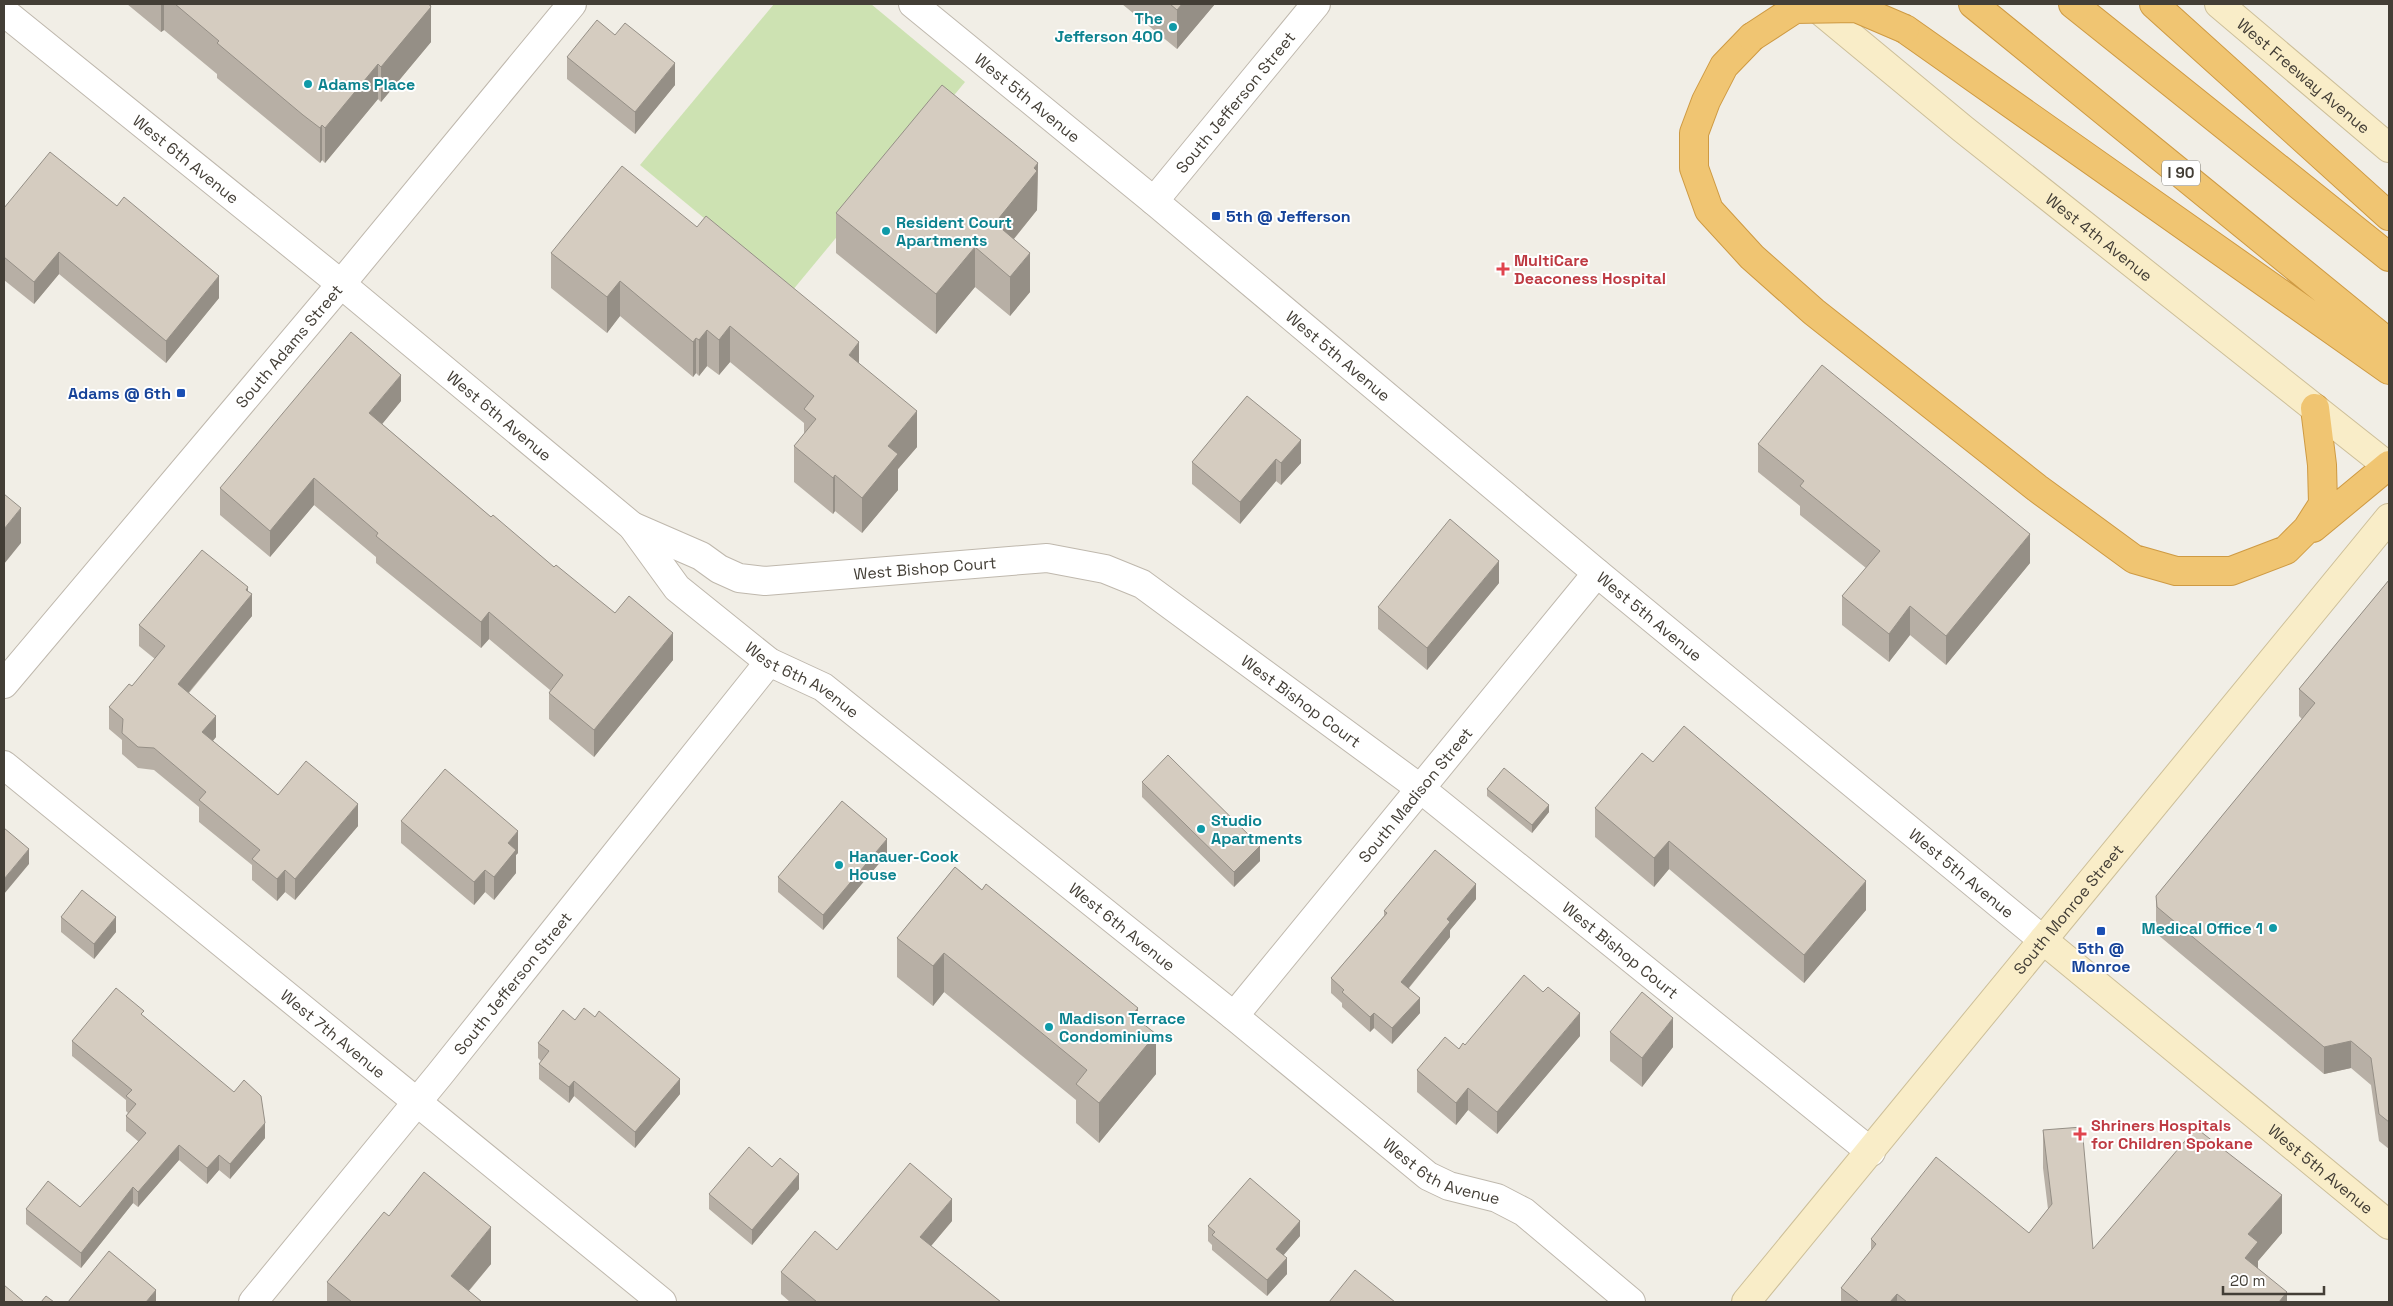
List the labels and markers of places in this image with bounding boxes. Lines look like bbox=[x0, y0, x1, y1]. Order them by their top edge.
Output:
place label: The Jefferson 400 bbox=[1055, 8, 1163, 47]
marker: The Jefferson 400 bbox=[1167, 21, 1179, 33]
place label: Adams Place bbox=[318, 74, 415, 95]
marker: Adams Place bbox=[302, 78, 314, 90]
place label: 5th @ Jefferson bbox=[1226, 206, 1351, 227]
marker: 5th @ Jefferson bbox=[1210, 210, 1222, 222]
place label: Resident Court Apartments bbox=[896, 212, 1012, 251]
marker: Resident Court Apartments bbox=[880, 225, 892, 237]
place label: MultiCare Deaconess Hospital bbox=[1514, 250, 1666, 289]
marker: MultiCare Deaconess Hospital bbox=[1496, 262, 1510, 276]
place label: Adams @ 6th bbox=[68, 383, 171, 404]
marker: Adams @ 6th bbox=[175, 387, 187, 399]
place label: Studio Apartments bbox=[1211, 810, 1302, 849]
marker: Studio Apartments bbox=[1195, 823, 1207, 835]
place label: Hanauer-Cook House bbox=[849, 846, 959, 885]
marker: Hanauer-Cook House bbox=[833, 859, 845, 871]
place label: Medical Office 1 bbox=[2142, 918, 2263, 939]
marker: Medical Office 1 bbox=[2267, 922, 2279, 934]
marker: 5th @ Monroe bbox=[2095, 925, 2107, 937]
place label: 5th @ Monroe bbox=[2072, 938, 2130, 977]
place label: Madison Terrace Condominiums bbox=[1059, 1008, 1186, 1047]
marker: Madison Terrace Condominiums bbox=[1043, 1021, 1055, 1033]
place label: Shriners Hospitals for Children Spokane bbox=[2091, 1115, 2253, 1154]
marker: Shriners Hospitals for Children Spokane bbox=[2073, 1127, 2087, 1141]

